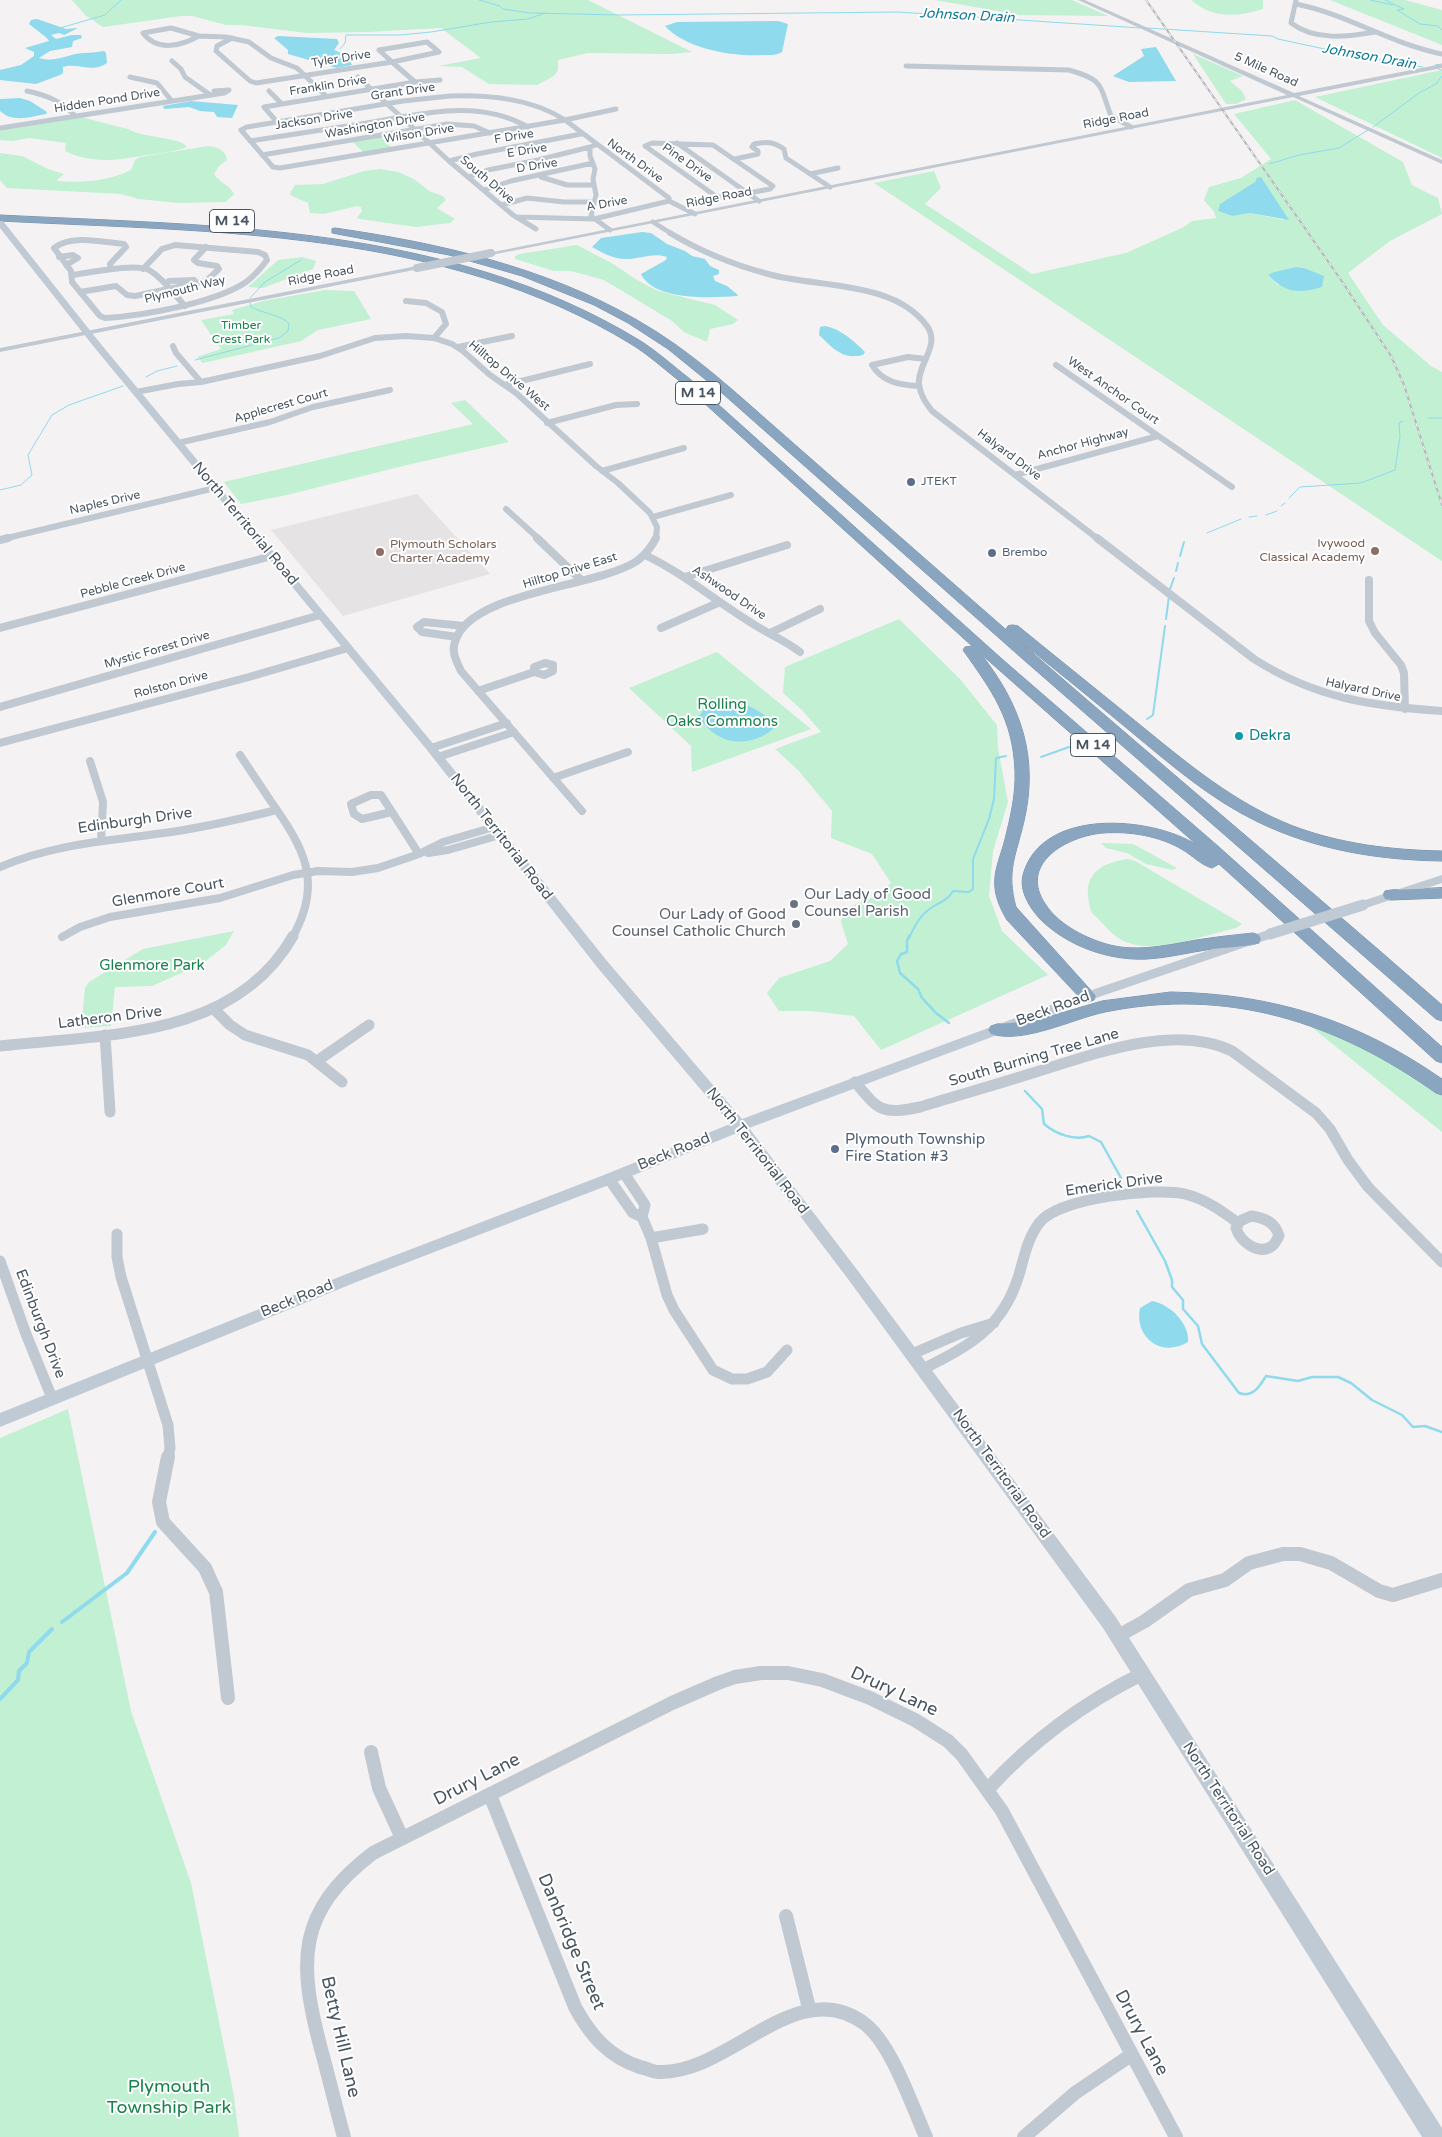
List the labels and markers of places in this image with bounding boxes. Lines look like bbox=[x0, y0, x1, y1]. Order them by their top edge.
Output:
place label: JTEKT bbox=[921, 475, 957, 489]
marker: JTEKT bbox=[905, 476, 917, 488]
place label: Ivywood Classical Academy bbox=[1260, 537, 1365, 565]
place label: Plymouth Scholars Charter Academy bbox=[390, 538, 497, 566]
marker: Ivywood Classical Academy bbox=[1369, 545, 1381, 557]
marker: Plymouth Scholars Charter Academy bbox=[374, 546, 386, 558]
place label: Brembo bbox=[1002, 546, 1047, 560]
marker: Brembo bbox=[986, 547, 998, 559]
place label: Dekra bbox=[1249, 727, 1291, 745]
marker: Dekra bbox=[1233, 730, 1245, 742]
place label: Our Lady of Good Counsel Parish bbox=[804, 886, 931, 921]
marker: Our Lady of Good Counsel Parish bbox=[788, 898, 800, 910]
place label: Our Lady of Good Counsel Catholic Church bbox=[612, 906, 786, 941]
marker: Our Lady of Good Counsel Catholic Church bbox=[790, 918, 802, 930]
place label: Plymouth Township Fire Station #3 bbox=[845, 1131, 985, 1166]
marker: Plymouth Township Fire Station #3 bbox=[829, 1143, 841, 1155]

